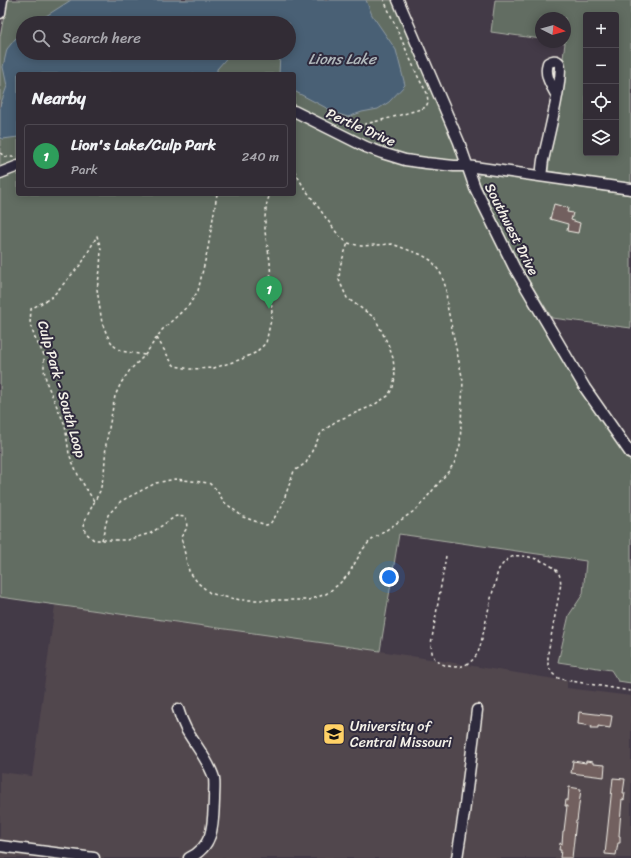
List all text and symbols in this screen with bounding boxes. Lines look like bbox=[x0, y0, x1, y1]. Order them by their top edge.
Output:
north arrow bbox=[535, 12, 571, 48]
map controls bbox=[583, 12, 619, 156]
button: + bbox=[583, 12, 619, 48]
search box bbox=[16, 16, 296, 60]
text: Search here bbox=[62, 25, 141, 51]
icon: search bbox=[30, 27, 52, 49]
water label: Lions Lake bbox=[308, 46, 377, 72]
button: − bbox=[583, 48, 619, 84]
text: Nearby bbox=[32, 83, 86, 113]
button: locate bbox=[583, 84, 619, 120]
street label: Pertle Drive bbox=[322, 101, 400, 154]
button: layers bbox=[583, 120, 619, 156]
text: Lion's Lake/Culp Park bbox=[71, 132, 216, 158]
text: 1 bbox=[43, 145, 49, 168]
text: 240 m bbox=[242, 145, 279, 168]
text: Park bbox=[71, 158, 98, 181]
street label: Southwest Drive bbox=[477, 178, 546, 280]
pin: 1 bbox=[256, 276, 282, 309]
street label: Culp Park - South Loop bbox=[30, 318, 93, 461]
your location bbox=[379, 567, 399, 587]
place label: University of Central Missouri bbox=[350, 714, 453, 755]
school or university icon: University of Central Missouri bbox=[321, 721, 347, 747]

